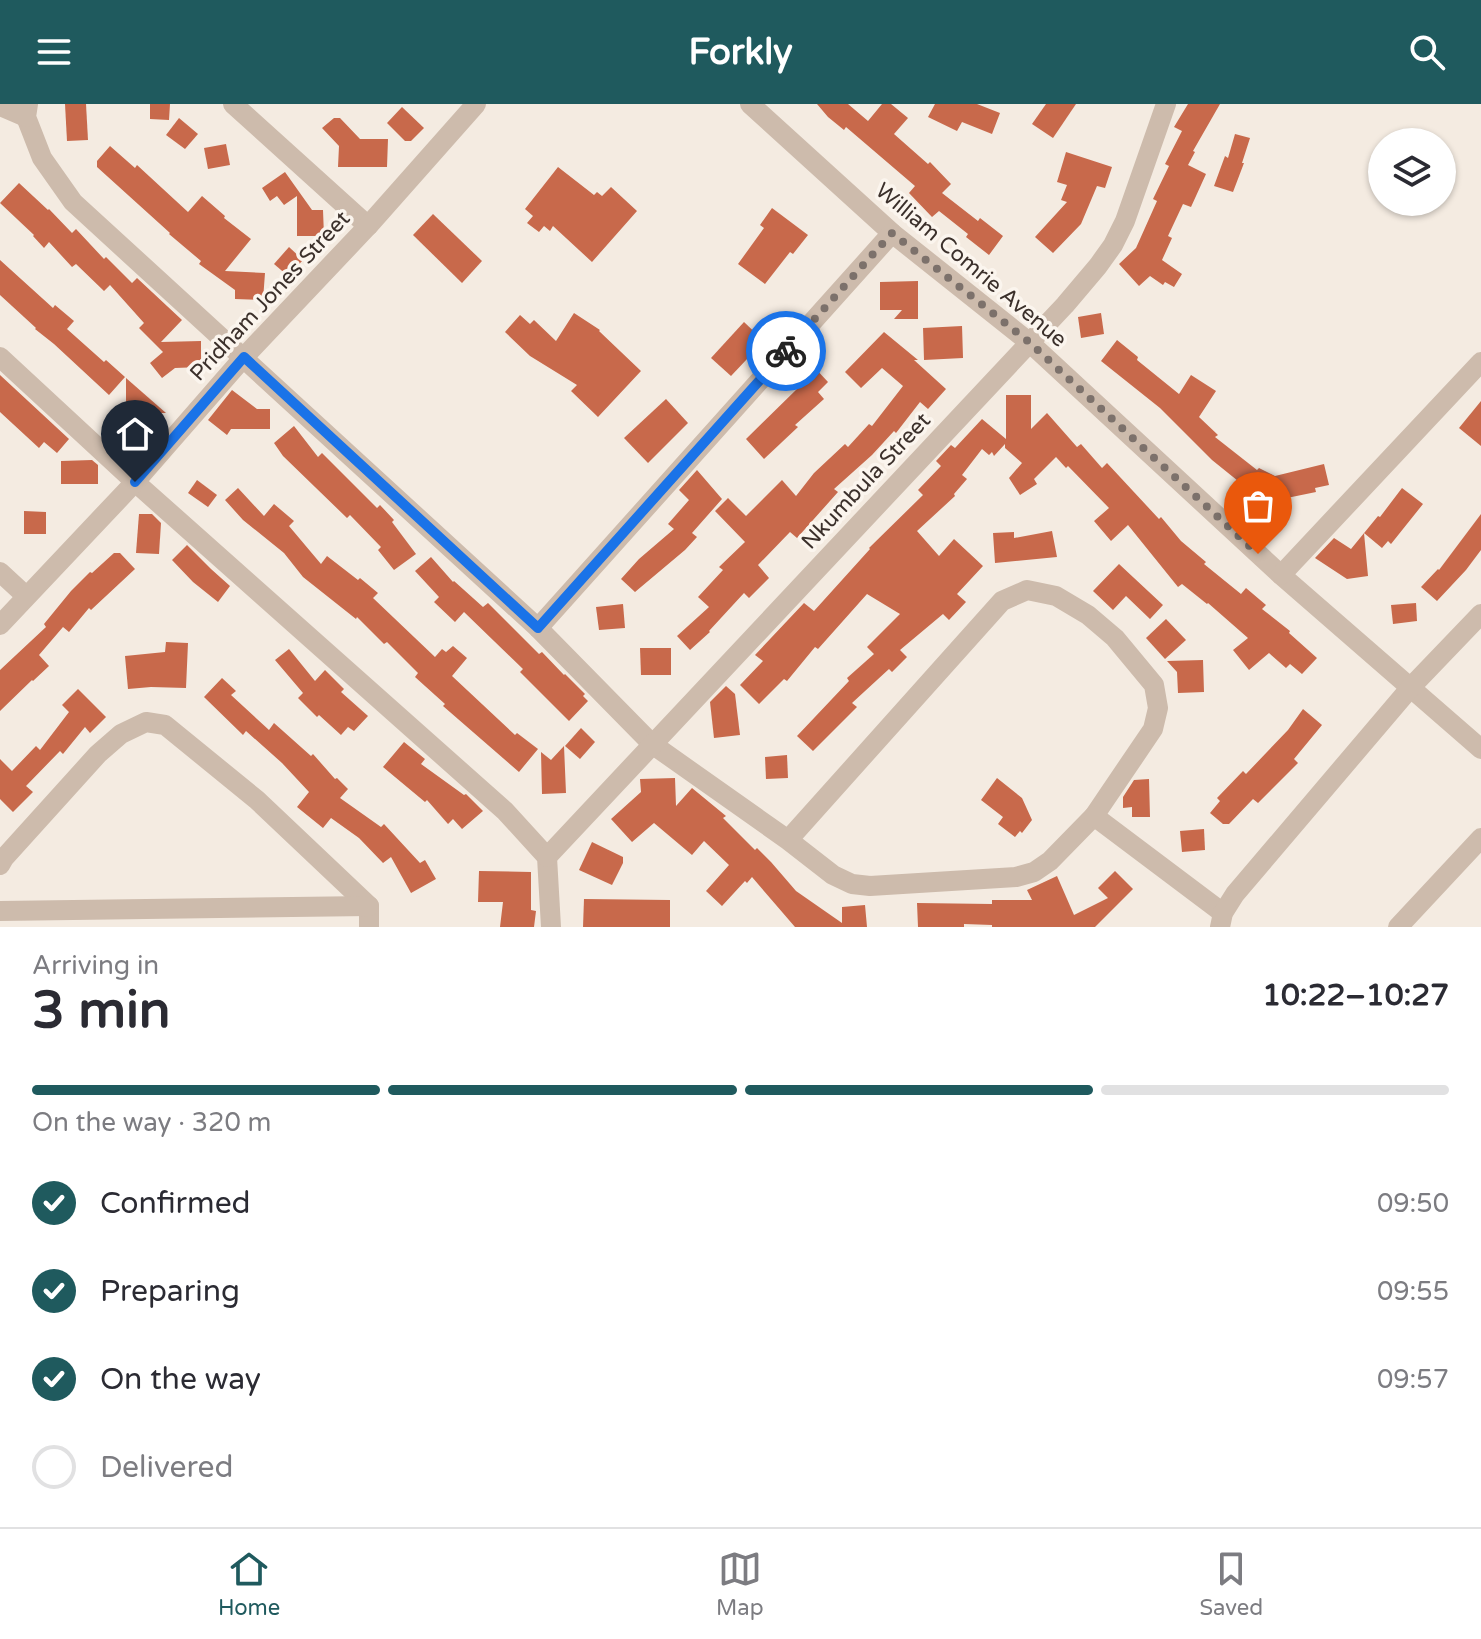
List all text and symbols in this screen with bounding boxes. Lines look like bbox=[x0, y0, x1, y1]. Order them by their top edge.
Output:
icon: menu bbox=[32, 30, 76, 74]
icon: search bbox=[1405, 30, 1449, 74]
text: Forkly bbox=[688, 31, 793, 74]
map controls bbox=[1368, 128, 1456, 216]
button: layers bbox=[1368, 128, 1456, 216]
street label: William Comrie Avenue bbox=[870, 177, 1072, 353]
street label: Pridham Jones Street bbox=[185, 206, 355, 386]
courier bbox=[746, 311, 826, 391]
icon: bike bbox=[764, 329, 808, 373]
pin bbox=[101, 400, 169, 482]
street label: Nkumbula Street bbox=[796, 408, 936, 554]
icon: home bbox=[113, 412, 157, 456]
pin bbox=[1224, 472, 1292, 554]
icon: bag bbox=[1236, 484, 1280, 528]
text: Arriving in bbox=[32, 950, 159, 981]
text: 10:22–10:27 bbox=[1262, 977, 1449, 1014]
text: 3 min bbox=[32, 979, 171, 1042]
text: On the way · 320 m bbox=[32, 1107, 271, 1138]
icon: check bbox=[32, 1181, 76, 1225]
text: Confirmed bbox=[100, 1185, 251, 1222]
text: 09:50 bbox=[1377, 1188, 1449, 1219]
icon: check bbox=[32, 1269, 76, 1313]
text: Preparing bbox=[100, 1273, 240, 1310]
text: 09:55 bbox=[1377, 1276, 1449, 1307]
icon: check bbox=[32, 1357, 76, 1401]
text: On the way bbox=[100, 1361, 261, 1398]
text: 09:57 bbox=[1377, 1364, 1449, 1395]
text: Delivered bbox=[100, 1449, 234, 1486]
tab: Home bbox=[218, 1547, 280, 1621]
tab: Map bbox=[716, 1547, 764, 1621]
tab: Saved bbox=[1199, 1547, 1263, 1621]

